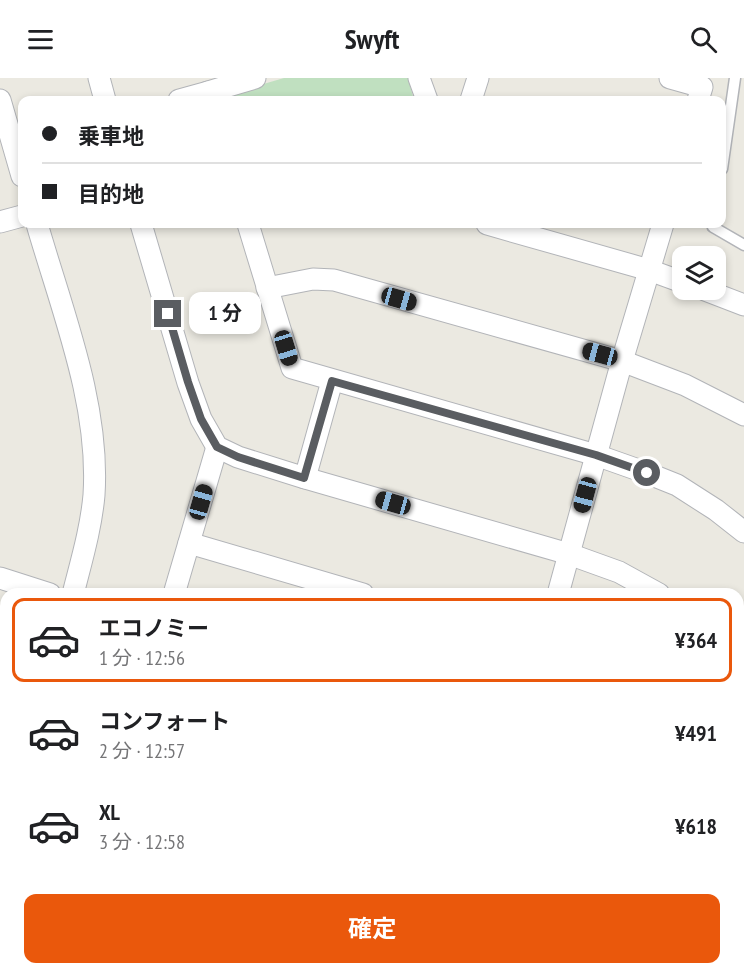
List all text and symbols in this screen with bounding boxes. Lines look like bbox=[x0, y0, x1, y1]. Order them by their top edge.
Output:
text: Swyft bbox=[345, 22, 399, 56]
icon: menu bbox=[24, 23, 57, 56]
icon: search bbox=[687, 23, 720, 56]
text: 乗車地 bbox=[78, 122, 144, 150]
text: 目的地 bbox=[78, 180, 144, 208]
map controls bbox=[672, 246, 726, 300]
button: layers bbox=[672, 246, 726, 300]
car bbox=[379, 285, 419, 313]
callout: 1 分 bbox=[189, 293, 261, 335]
route end bbox=[154, 300, 181, 327]
text: 1 分 bbox=[208, 300, 242, 326]
car bbox=[272, 328, 300, 368]
car bbox=[580, 341, 620, 367]
route start bbox=[633, 459, 660, 486]
car bbox=[572, 475, 598, 515]
car bbox=[187, 482, 215, 522]
car bbox=[373, 489, 413, 517]
icon: car bbox=[27, 613, 81, 667]
text: エコノミー bbox=[99, 614, 209, 642]
text: ¥364 bbox=[675, 626, 717, 654]
text: 1 分 · 12:56 bbox=[99, 645, 185, 671]
icon: car bbox=[27, 706, 81, 760]
text: コンフォート bbox=[99, 707, 230, 735]
text: ¥491 bbox=[675, 719, 717, 747]
text: 2 分 · 12:57 bbox=[99, 738, 185, 764]
text: XL bbox=[99, 798, 120, 826]
icon: car bbox=[27, 799, 81, 853]
text: ¥618 bbox=[675, 812, 717, 840]
text: 3 分 · 12:58 bbox=[99, 829, 185, 855]
button: 確定 bbox=[24, 894, 720, 963]

